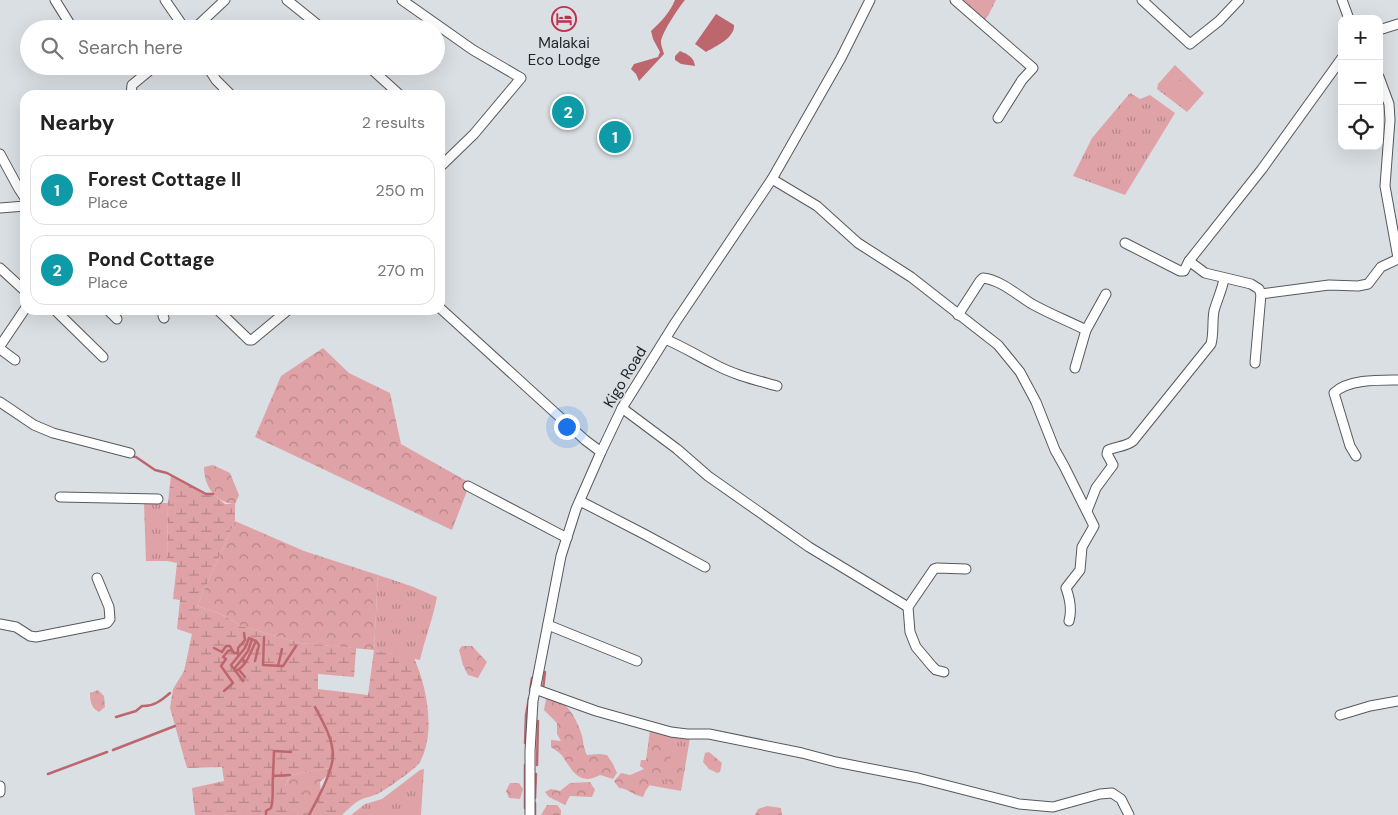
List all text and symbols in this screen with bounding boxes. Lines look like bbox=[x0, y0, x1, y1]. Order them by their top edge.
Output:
hotel icon: Malakai Eco Lodge bbox=[551, 6, 577, 32]
map controls bbox=[1338, 15, 1383, 150]
button: + bbox=[1338, 15, 1383, 60]
search box bbox=[20, 20, 445, 75]
place label: Malakai Eco Lodge bbox=[528, 33, 600, 70]
icon: search bbox=[38, 34, 66, 62]
text: Search here bbox=[78, 35, 183, 60]
button: − bbox=[1338, 60, 1383, 105]
pin: 2 bbox=[552, 93, 584, 131]
button: locate bbox=[1338, 105, 1383, 150]
text: Nearby bbox=[40, 109, 114, 137]
text: 2 results bbox=[362, 112, 425, 133]
pin: 1 bbox=[599, 118, 631, 156]
text: Forest Cottage II bbox=[88, 167, 241, 192]
text: 1 bbox=[54, 180, 60, 201]
text: 250 m bbox=[376, 180, 424, 201]
text: Place bbox=[88, 192, 128, 213]
text: Pond Cottage bbox=[88, 247, 215, 272]
text: 2 bbox=[52, 260, 62, 281]
text: 270 m bbox=[377, 260, 424, 281]
text: Place bbox=[88, 272, 128, 293]
street label: Kigo Road bbox=[599, 343, 651, 411]
your location bbox=[554, 414, 580, 440]

